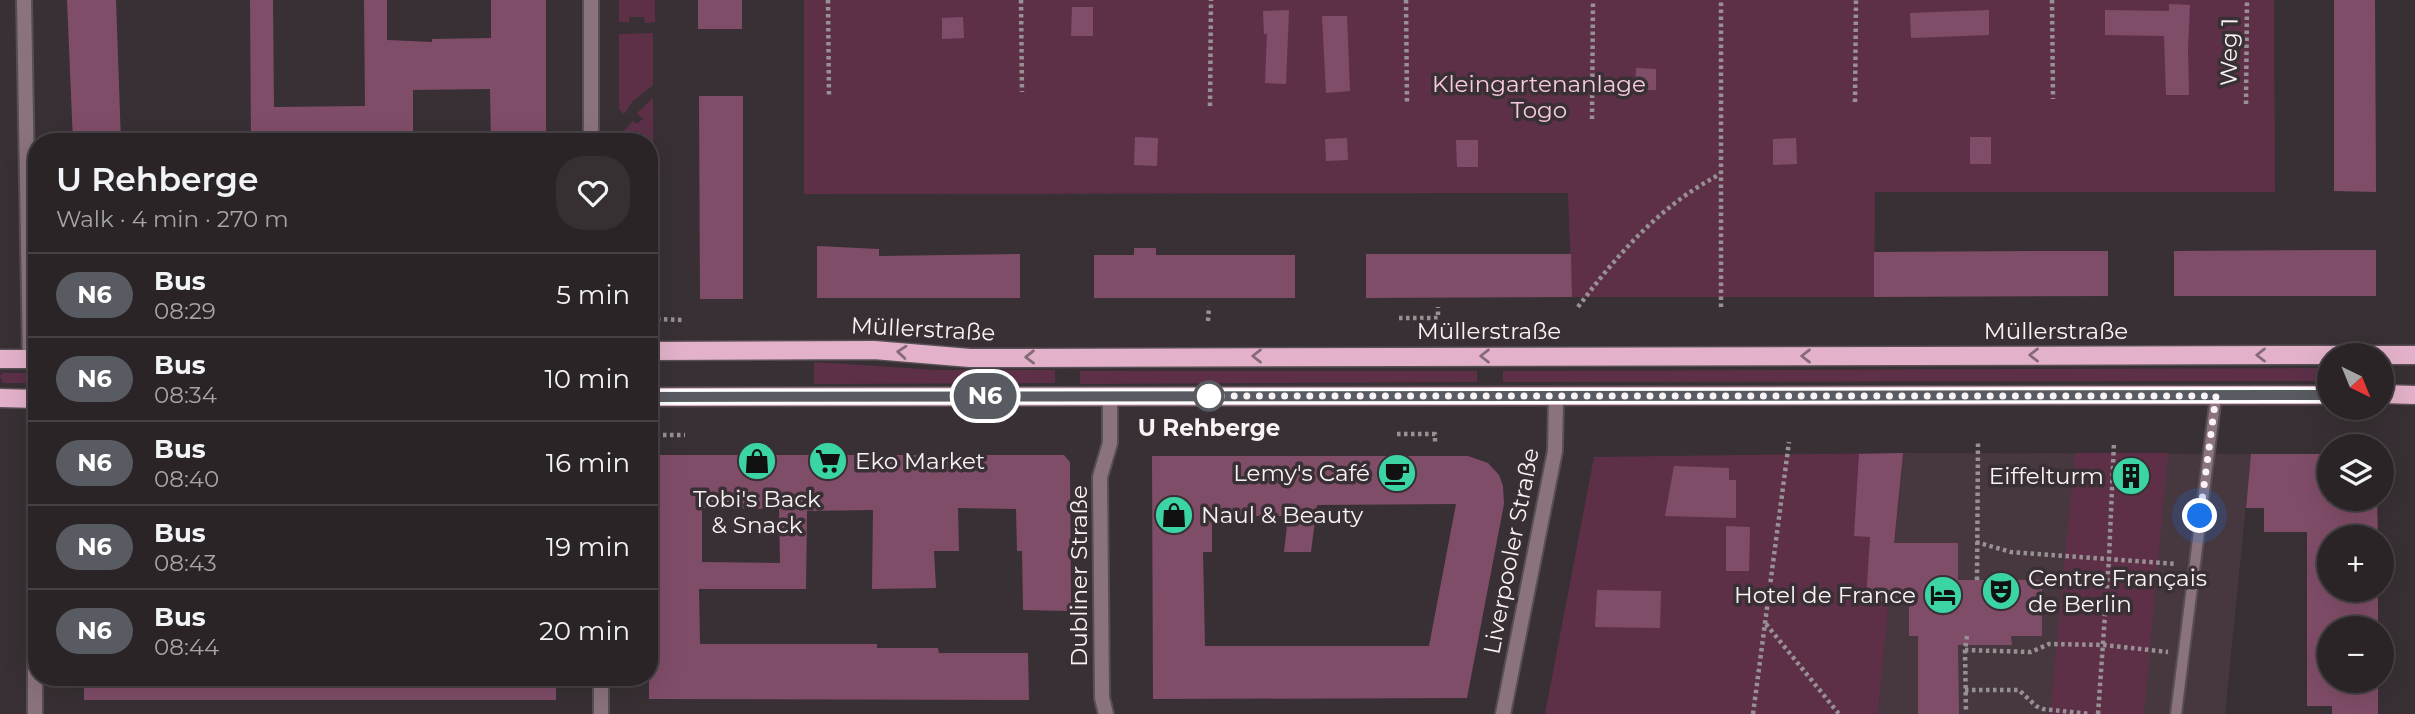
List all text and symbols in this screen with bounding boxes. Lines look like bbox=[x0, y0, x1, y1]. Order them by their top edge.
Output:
street label: Weg 1 bbox=[2214, 18, 2244, 86]
park label: Kleingartenanlage Togo bbox=[1432, 70, 1646, 124]
button: heart bbox=[556, 156, 630, 230]
text: U Rehberge bbox=[56, 159, 259, 199]
text: Walk · 4 min · 270 m bbox=[56, 205, 289, 233]
text: Bus bbox=[154, 265, 206, 297]
text: 5 min bbox=[556, 279, 630, 311]
text: N6 bbox=[77, 280, 112, 309]
text: 08:29 bbox=[154, 297, 216, 325]
street label: Müllerstraße bbox=[850, 311, 996, 347]
street label: Müllerstraße bbox=[1417, 317, 1561, 345]
street label: Müllerstraße bbox=[1984, 317, 2128, 345]
north arrow bbox=[2317, 343, 2394, 420]
map controls bbox=[2317, 343, 2394, 693]
one-way arrow bbox=[896, 345, 907, 360]
one-way arrow bbox=[2028, 347, 2038, 363]
one-way arrow bbox=[2255, 347, 2266, 363]
one-way arrow bbox=[1252, 348, 1262, 364]
one-way arrow bbox=[1479, 348, 1490, 364]
one-way arrow bbox=[1800, 348, 1811, 364]
text: Bus bbox=[154, 349, 206, 381]
one-way arrow bbox=[1024, 349, 1035, 365]
text: 10 min bbox=[544, 363, 630, 395]
text: N6 bbox=[77, 364, 112, 393]
line badge: N6 bbox=[954, 373, 1016, 419]
text: 08:34 bbox=[154, 381, 217, 409]
text: N6 bbox=[968, 381, 1002, 410]
marker: U Rehberge bbox=[1194, 381, 1224, 411]
place label: U Rehberge bbox=[1138, 414, 1280, 442]
text: Bus bbox=[154, 433, 206, 465]
button: layers bbox=[2317, 434, 2394, 511]
shop icon: Tobi's Back & Snack bbox=[736, 440, 778, 482]
supermarket icon: Eko Market bbox=[807, 440, 849, 482]
street label: Liverpooler Straße bbox=[1477, 446, 1545, 656]
text: 16 min bbox=[546, 447, 630, 479]
place label: Eko Market bbox=[855, 447, 985, 475]
text: N6 bbox=[77, 448, 112, 477]
cafe icon: Lemy's Café bbox=[1376, 452, 1418, 494]
building icon: Eiffelturm bbox=[2110, 455, 2152, 497]
place label: Lemy's Café bbox=[1233, 459, 1370, 487]
place label: Eiffelturm bbox=[1989, 462, 2104, 490]
text: 08:40 bbox=[154, 465, 219, 493]
place label: Tobi's Back & Snack bbox=[693, 485, 821, 539]
street label: Dubliner Straße bbox=[1065, 485, 1093, 667]
shop icon: Naul & Beauty bbox=[1153, 494, 1195, 536]
your location bbox=[2182, 498, 2217, 533]
place label: Naul & Beauty bbox=[1201, 501, 1364, 529]
text: Bus bbox=[154, 517, 206, 549]
button: + bbox=[2317, 525, 2394, 602]
text: 19 min bbox=[546, 531, 630, 563]
text: N6 bbox=[77, 532, 112, 561]
text: 08:43 bbox=[154, 549, 217, 577]
place label: Centre Français de Berlin bbox=[2028, 564, 2207, 618]
theatre icon: Centre Français de Berlin bbox=[1980, 570, 2022, 612]
hotel icon: Hotel de France bbox=[1922, 574, 1964, 616]
place label: Hotel de France bbox=[1734, 581, 1916, 609]
text: Bus bbox=[154, 601, 206, 633]
text: 20 min bbox=[539, 615, 630, 647]
text: N6 bbox=[77, 616, 112, 645]
button: − bbox=[2317, 616, 2394, 693]
text: 08:44 bbox=[154, 633, 219, 661]

